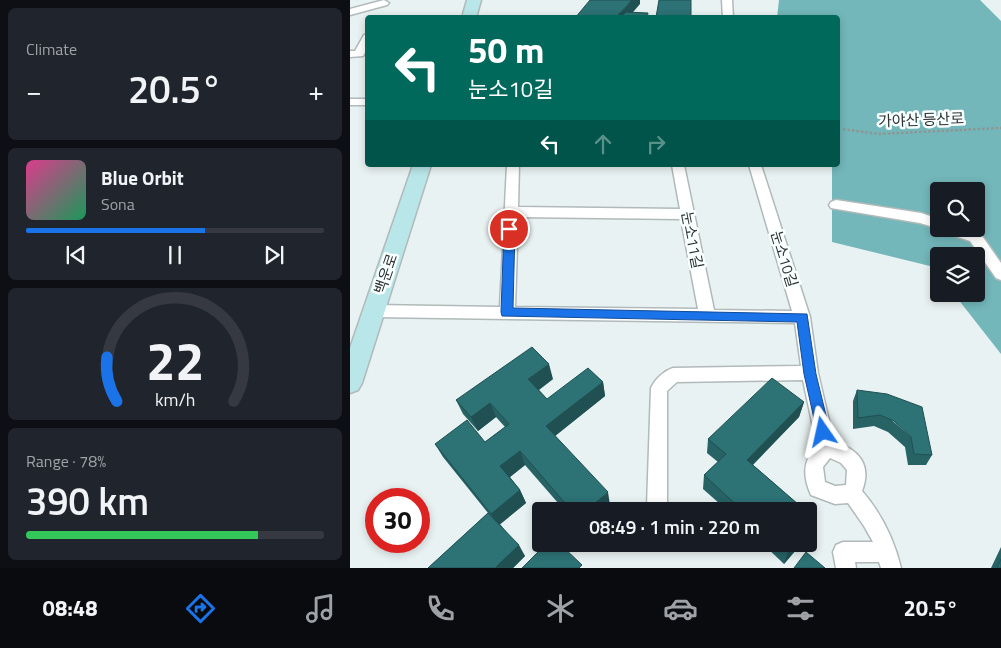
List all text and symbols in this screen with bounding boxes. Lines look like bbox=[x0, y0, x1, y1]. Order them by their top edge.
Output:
text: 50 m bbox=[468, 23, 544, 77]
icon: left bbox=[385, 35, 450, 100]
text: Climate bbox=[26, 37, 77, 61]
text: 20.5° bbox=[128, 60, 222, 118]
text: − bbox=[26, 69, 42, 112]
text: + bbox=[308, 69, 324, 112]
text: 눈소10길 bbox=[468, 72, 553, 106]
street label: 가야산 등산로 bbox=[878, 107, 964, 132]
icon: left bbox=[536, 130, 564, 158]
icon: ahead bbox=[589, 130, 617, 158]
icon: right bbox=[642, 130, 670, 158]
text: Blue Orbit bbox=[101, 163, 184, 192]
map controls bbox=[930, 182, 985, 302]
button: search bbox=[930, 182, 985, 237]
text: Sona bbox=[101, 192, 135, 216]
pin bbox=[488, 208, 530, 250]
street label: 눈소11길 bbox=[676, 209, 709, 271]
icon: arrive bbox=[495, 215, 523, 243]
street label: 눈소10길 bbox=[765, 228, 804, 290]
icon: previous bbox=[62, 241, 90, 269]
icon: pause bbox=[161, 241, 189, 269]
icon: next bbox=[260, 241, 288, 269]
button: layers bbox=[930, 247, 985, 302]
street label: 백운로 bbox=[368, 251, 403, 297]
text: 22 bbox=[146, 321, 204, 400]
text: km/h bbox=[155, 386, 195, 413]
position arrow bbox=[796, 405, 848, 457]
text: Range · 78% bbox=[26, 449, 106, 473]
text: 390 km bbox=[26, 472, 149, 530]
speed limit sign: 30 bbox=[365, 488, 430, 553]
text: 08:49 · 1 min · 220 m bbox=[589, 512, 760, 541]
text: 08:48 bbox=[43, 591, 97, 625]
icon: directions bbox=[183, 591, 218, 626]
icon: music bbox=[303, 591, 338, 626]
icon: phone bbox=[423, 591, 458, 626]
icon: climate bbox=[543, 591, 578, 626]
icon: car bbox=[663, 591, 698, 626]
icon: filters bbox=[783, 591, 818, 626]
text: 20.5° bbox=[903, 591, 958, 625]

